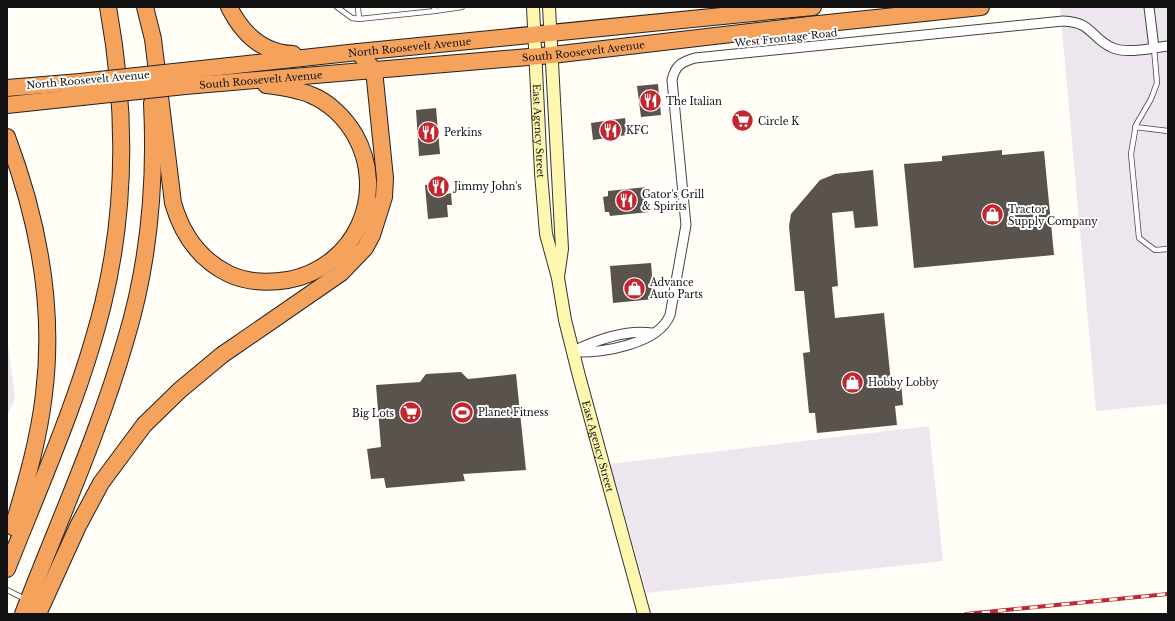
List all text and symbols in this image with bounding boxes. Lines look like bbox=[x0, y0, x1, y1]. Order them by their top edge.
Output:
street label: West Frontage Road bbox=[733, 26, 838, 50]
street label: North Roosevelt Avenue bbox=[347, 34, 472, 60]
street label: South Roosevelt Avenue bbox=[521, 38, 646, 64]
street label: North Roosevelt Avenue bbox=[26, 68, 150, 92]
street label: South Roosevelt Avenue bbox=[199, 68, 323, 91]
street label: East Agency Street bbox=[530, 83, 548, 179]
restaurant icon: The Italian bbox=[638, 88, 664, 114]
place label: The Italian bbox=[666, 95, 722, 108]
supermarket icon: Circle K bbox=[729, 108, 755, 134]
place label: Circle K bbox=[758, 115, 799, 128]
restaurant icon: KFC bbox=[597, 117, 623, 143]
restaurant icon: Perkins bbox=[415, 119, 441, 145]
place label: KFC bbox=[626, 124, 649, 137]
place label: Perkins bbox=[444, 126, 483, 139]
restaurant icon: Jimmy John's bbox=[426, 173, 452, 199]
place label: Jimmy John's bbox=[452, 180, 522, 193]
restaurant icon: Gator's Grill & Spirits bbox=[614, 187, 640, 213]
place label: Gator's Grill & Spirits bbox=[642, 188, 704, 213]
shop icon: Tractor Supply Company bbox=[980, 202, 1006, 228]
place label: Tractor Supply Company bbox=[1008, 203, 1098, 228]
shop icon: Advance Auto Parts bbox=[622, 275, 648, 301]
place label: Advance Auto Parts bbox=[649, 276, 703, 301]
shop icon: Hobby Lobby bbox=[839, 369, 865, 395]
place label: Hobby Lobby bbox=[868, 376, 939, 389]
sports icon: Planet Fitness bbox=[450, 399, 476, 425]
street label: East Agency Street bbox=[579, 399, 617, 494]
supermarket icon: Big Lots bbox=[397, 400, 423, 426]
place label: Planet Fitness bbox=[478, 406, 549, 419]
place label: Big Lots bbox=[352, 407, 394, 420]

